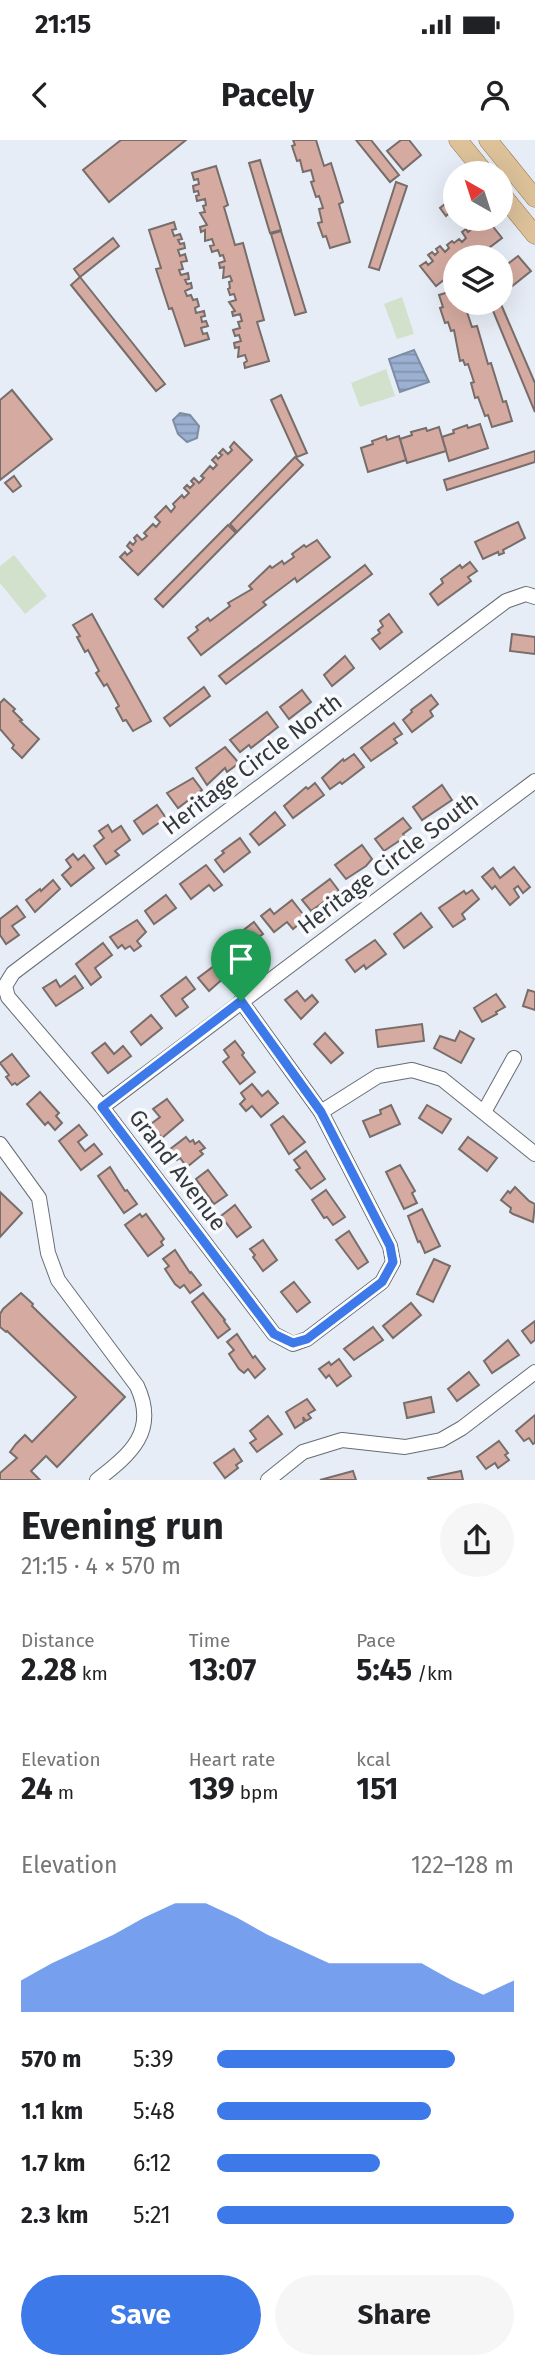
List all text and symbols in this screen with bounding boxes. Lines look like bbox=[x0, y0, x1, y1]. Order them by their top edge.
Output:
text: 21:15 bbox=[35, 9, 91, 40]
icon: back bbox=[21, 76, 59, 114]
text: Pacely bbox=[221, 76, 314, 114]
icon: person bbox=[476, 76, 514, 114]
north arrow bbox=[443, 161, 513, 231]
map controls bbox=[443, 161, 513, 315]
button: layers bbox=[443, 245, 513, 315]
street label: Heritage Circle North bbox=[157, 687, 347, 841]
street label: Heritage Circle South bbox=[292, 786, 484, 940]
pin bbox=[211, 929, 271, 1001]
icon: arrive bbox=[222, 940, 260, 978]
street label: Grand Avenue bbox=[123, 1104, 233, 1236]
text: Evening run bbox=[21, 1503, 224, 1549]
button: share bbox=[440, 1503, 514, 1577]
text: 21:15 · 4 × 570 m bbox=[21, 1552, 181, 1580]
text: Distance bbox=[21, 1629, 95, 1652]
text: Time bbox=[189, 1629, 230, 1652]
text: Pace bbox=[356, 1629, 396, 1652]
text: 2.28 bbox=[21, 1652, 77, 1688]
text: 13:07 bbox=[189, 1652, 256, 1688]
text: 5:45 bbox=[356, 1652, 412, 1688]
text: km bbox=[77, 1662, 108, 1685]
text: /km bbox=[412, 1662, 453, 1685]
text: Elevation bbox=[21, 1748, 101, 1771]
text: Heart rate bbox=[189, 1748, 275, 1771]
text: kcal bbox=[356, 1748, 391, 1771]
text: 24 bbox=[21, 1771, 53, 1807]
text: 139 bbox=[189, 1771, 235, 1807]
text: 151 bbox=[356, 1771, 399, 1807]
text: m bbox=[53, 1781, 74, 1804]
text: bpm bbox=[235, 1781, 279, 1804]
text: Elevation bbox=[21, 1851, 117, 1879]
text: 122–128 m bbox=[411, 1851, 514, 1879]
text: 570 m bbox=[21, 2045, 82, 2073]
text: 5:39 bbox=[133, 2045, 174, 2073]
text: 1.1 km bbox=[21, 2097, 83, 2125]
text: 5:48 bbox=[133, 2097, 175, 2125]
text: 1.7 km bbox=[21, 2149, 86, 2177]
text: 6:12 bbox=[133, 2149, 171, 2177]
text: 2.3 km bbox=[21, 2201, 88, 2229]
text: 5:21 bbox=[133, 2201, 171, 2229]
button: Save bbox=[21, 2275, 261, 2355]
button: Share bbox=[275, 2275, 514, 2355]

